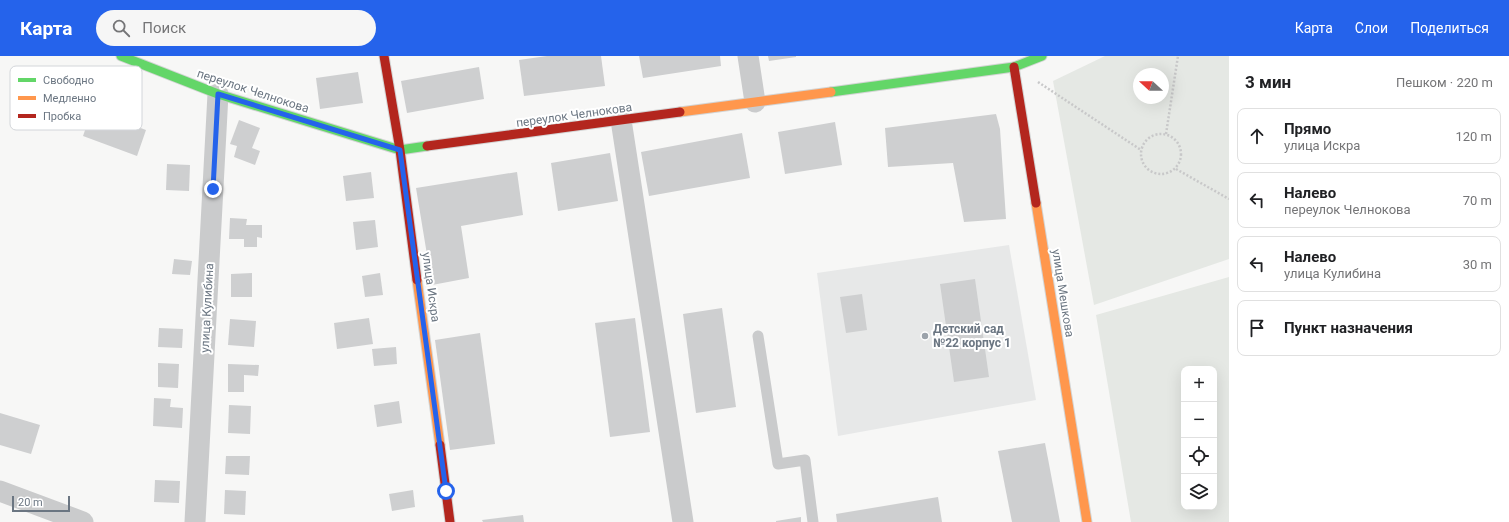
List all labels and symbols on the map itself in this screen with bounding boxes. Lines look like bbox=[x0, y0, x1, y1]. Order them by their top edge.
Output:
legend bbox=[10, 66, 142, 130]
street label: переулок Челнокова bbox=[195, 66, 311, 116]
north arrow bbox=[1133, 68, 1169, 104]
text: Свободно bbox=[43, 74, 94, 87]
text: Медленно bbox=[43, 92, 96, 105]
street label: переулок Челнокова bbox=[515, 100, 633, 130]
text: Пробка bbox=[43, 110, 81, 123]
route end bbox=[204, 180, 222, 198]
street label: улица Мешкова bbox=[1049, 248, 1077, 338]
street label: улица Искра bbox=[419, 251, 443, 323]
street label: улица Кулибина bbox=[198, 263, 216, 353]
place label: Детский сад №22 корпус 1 bbox=[933, 322, 1011, 350]
marker: Детский сад №22 корпус 1 bbox=[920, 331, 930, 341]
route start bbox=[437, 482, 455, 500]
scale bar bbox=[12, 494, 70, 513]

